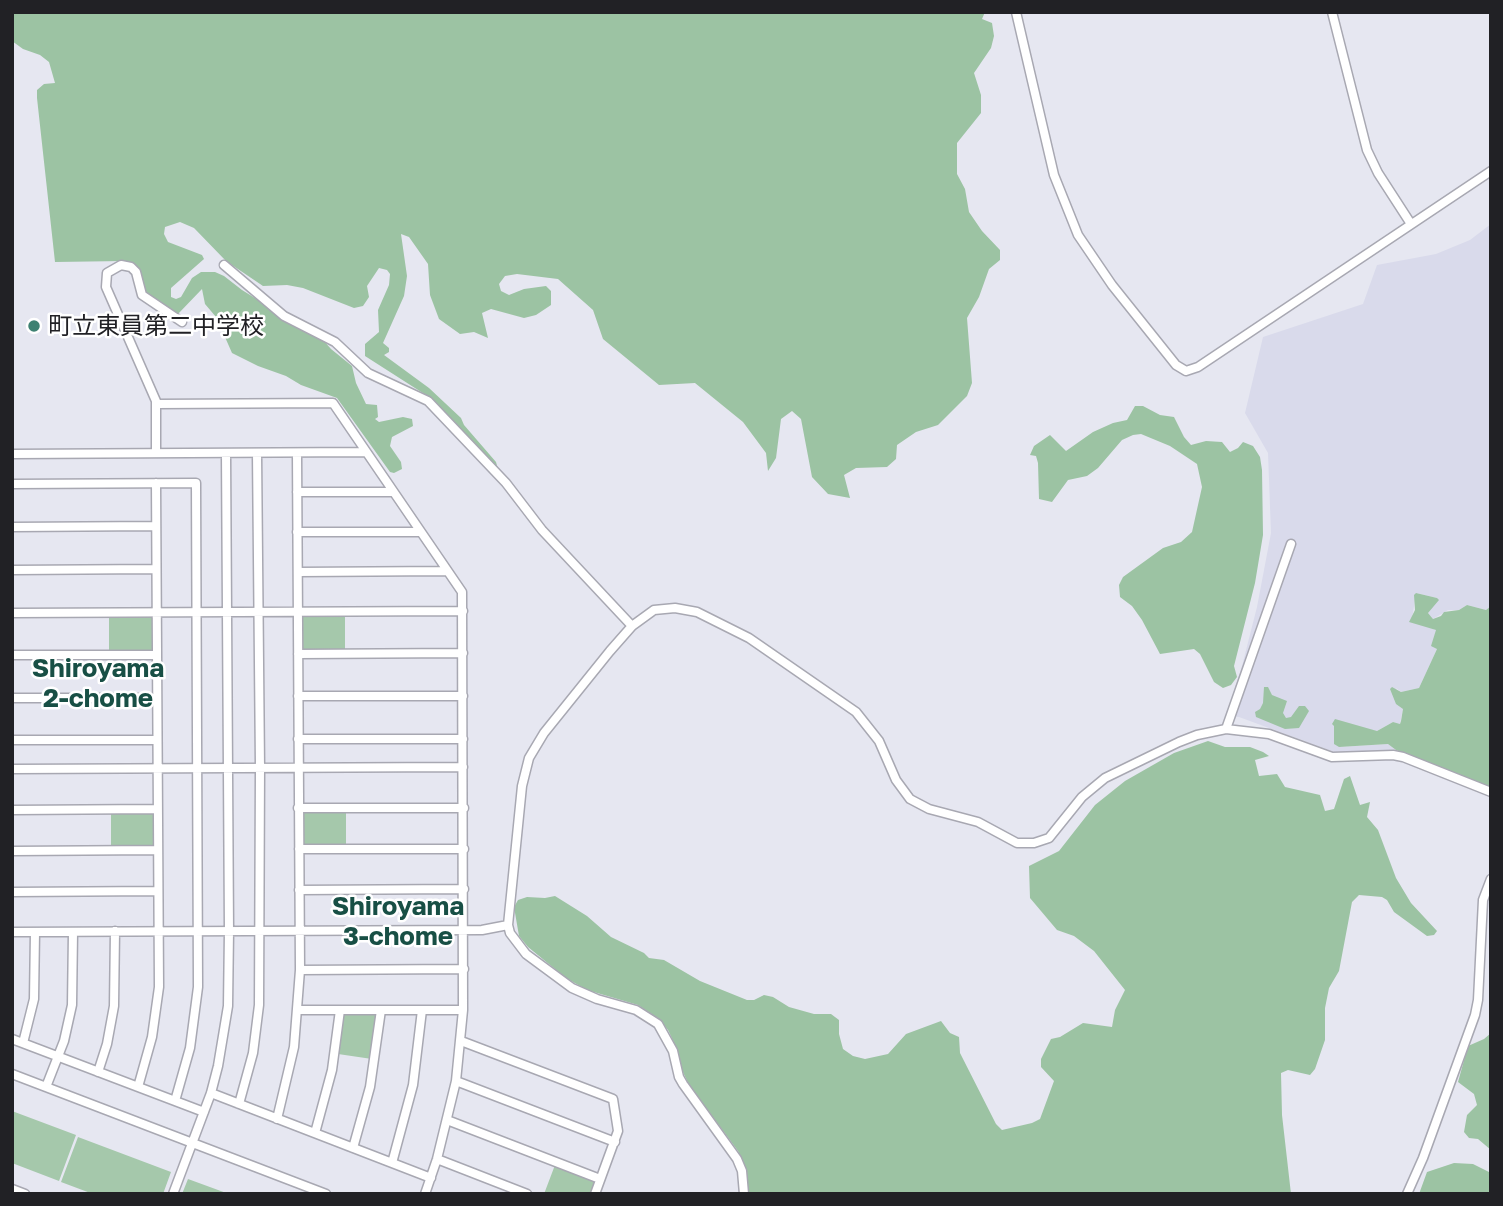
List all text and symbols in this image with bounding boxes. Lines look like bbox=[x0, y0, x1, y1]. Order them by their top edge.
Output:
place label: 町立東員第二中学校 bbox=[48, 312, 264, 340]
marker: 町立東員第二中学校 bbox=[26, 318, 42, 334]
district label: Shiroyama 2-chome bbox=[32, 653, 164, 714]
district label: Shiroyama 3-chome bbox=[332, 891, 464, 953]

